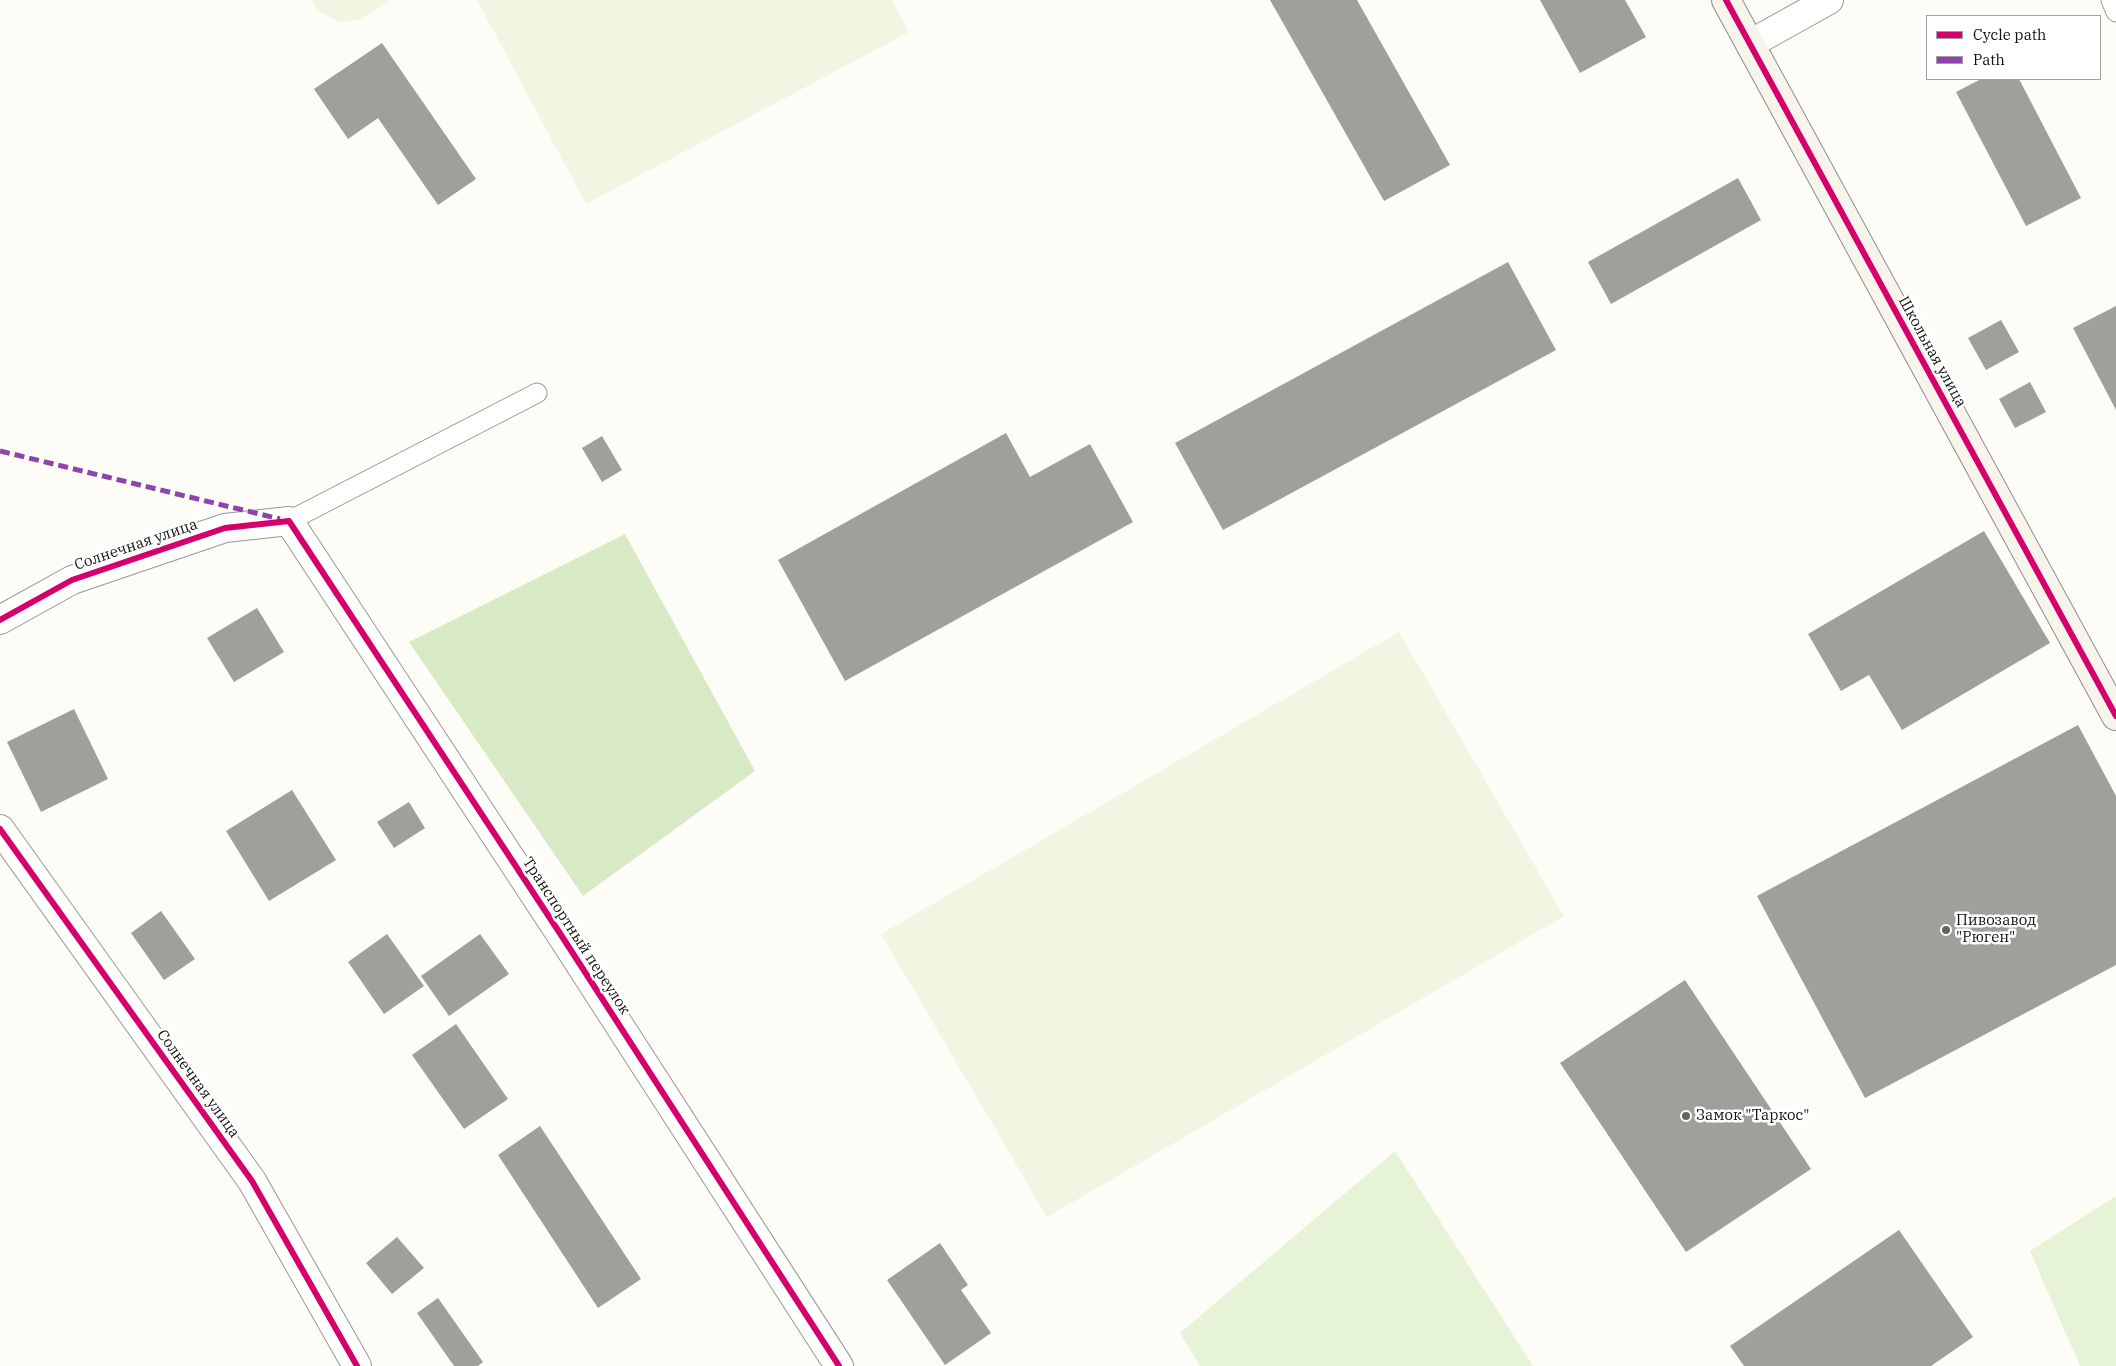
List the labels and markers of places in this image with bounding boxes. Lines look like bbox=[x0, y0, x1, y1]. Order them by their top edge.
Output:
place label: Пивозавод "Рюген" bbox=[1956, 912, 2036, 947]
marker: Пивозавод "Рюген" bbox=[1940, 924, 1952, 936]
place label: Замок "Таркос" bbox=[1696, 1107, 1809, 1125]
marker: Замок "Таркос" bbox=[1680, 1110, 1692, 1122]

